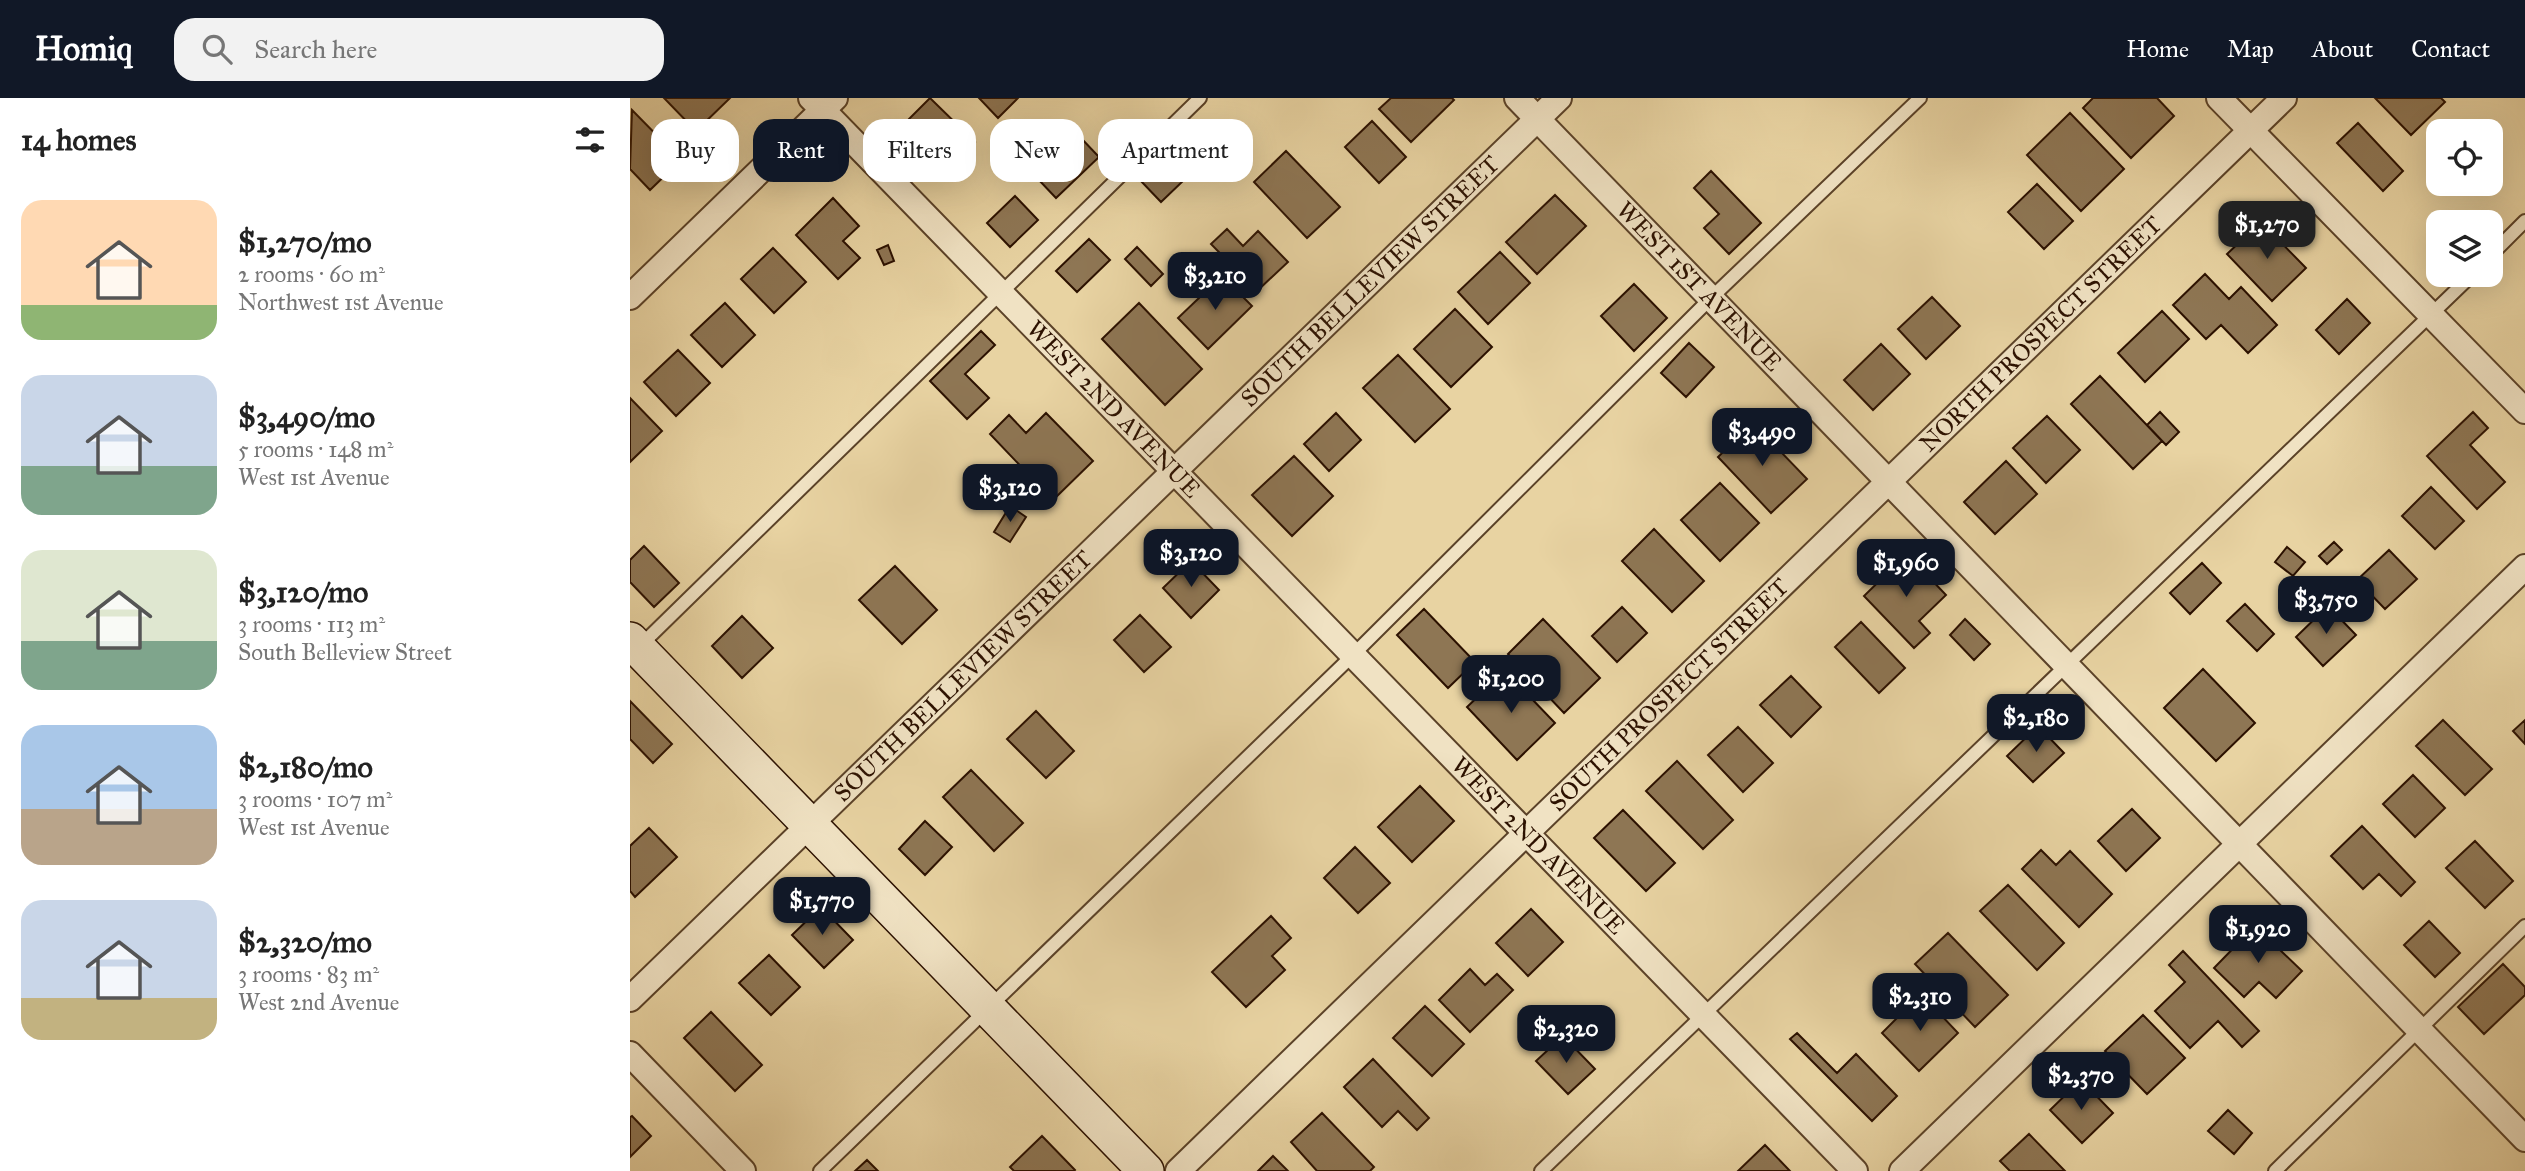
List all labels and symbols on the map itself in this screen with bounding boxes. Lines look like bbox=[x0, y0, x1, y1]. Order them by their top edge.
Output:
street label: SOUTH BELLEVIEW STREET bbox=[1235, 149, 1506, 413]
street label: WEST 1ST AVENUE bbox=[1610, 195, 1788, 378]
pin: $1,270 bbox=[2210, 202, 2324, 261]
street label: NORTH PROSPECT STREET bbox=[1913, 210, 2168, 458]
pin: $3,210 bbox=[1158, 252, 1272, 312]
street label: WEST 2ND AVENUE bbox=[1020, 314, 1207, 504]
pin: $3,490 bbox=[1705, 408, 1819, 468]
pin: $3,120 bbox=[953, 464, 1067, 524]
pin: $3,120 bbox=[1134, 530, 1248, 589]
pin: $1,960 bbox=[1849, 540, 1963, 599]
street label: SOUTH BELLEVIEW STREET bbox=[828, 544, 1099, 808]
street label: SOUTH PROSPECT STREET bbox=[1543, 572, 1795, 818]
pin: $3,750 bbox=[2269, 576, 2383, 636]
pin: $1,200 bbox=[1454, 656, 1568, 715]
pin: $2,180 bbox=[1979, 694, 2093, 754]
street label: WEST 2ND AVENUE bbox=[1445, 750, 1632, 941]
pin: $1,770 bbox=[765, 878, 879, 937]
pin: $1,920 bbox=[2201, 906, 2315, 965]
pin: $2,310 bbox=[1863, 974, 1977, 1033]
pin: $2,320 bbox=[1509, 1006, 1623, 1065]
pin: $2,370 bbox=[2024, 1052, 2138, 1112]

